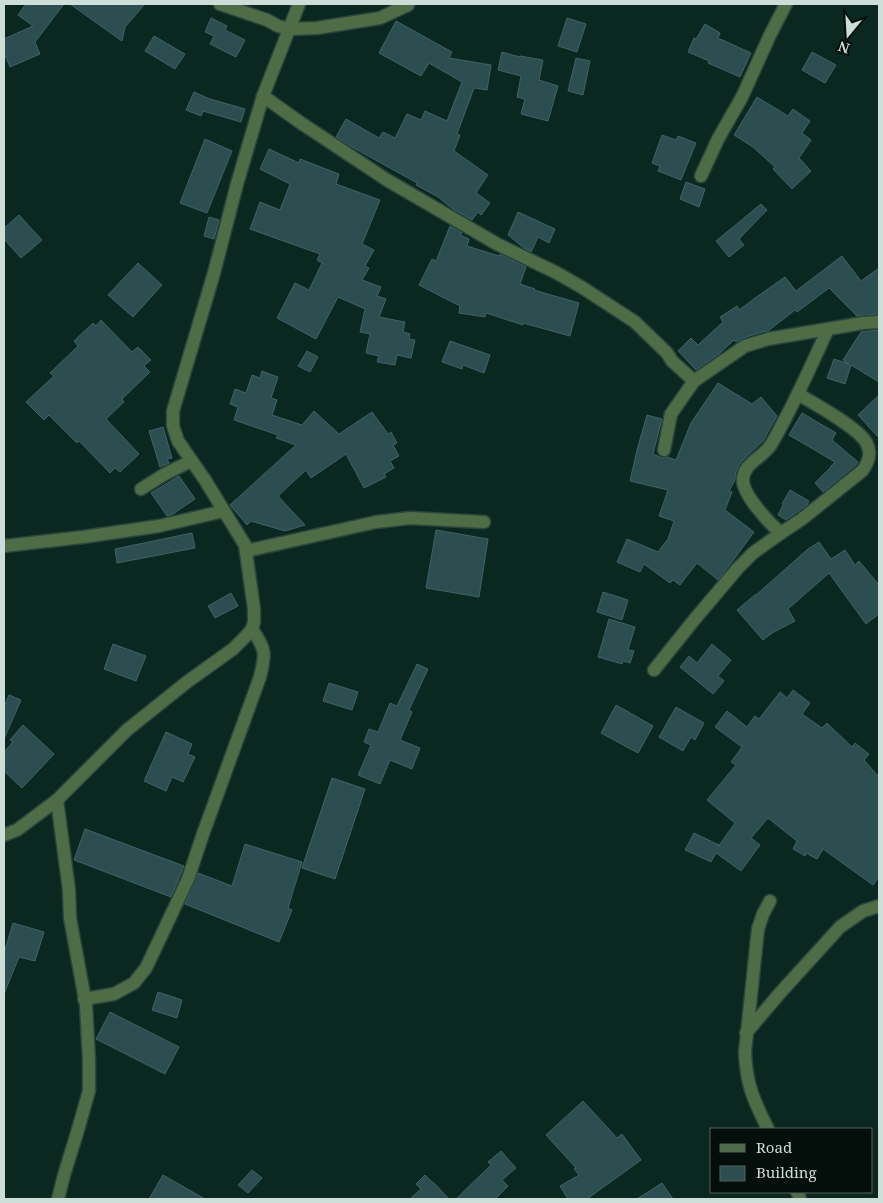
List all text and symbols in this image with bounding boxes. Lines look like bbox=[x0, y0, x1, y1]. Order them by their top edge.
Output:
north arrow bbox=[823, 10, 873, 60]
text: N bbox=[836, 37, 852, 59]
legend bbox=[710, 1128, 873, 1193]
text: Road bbox=[756, 1137, 792, 1157]
text: Building bbox=[756, 1162, 817, 1182]

